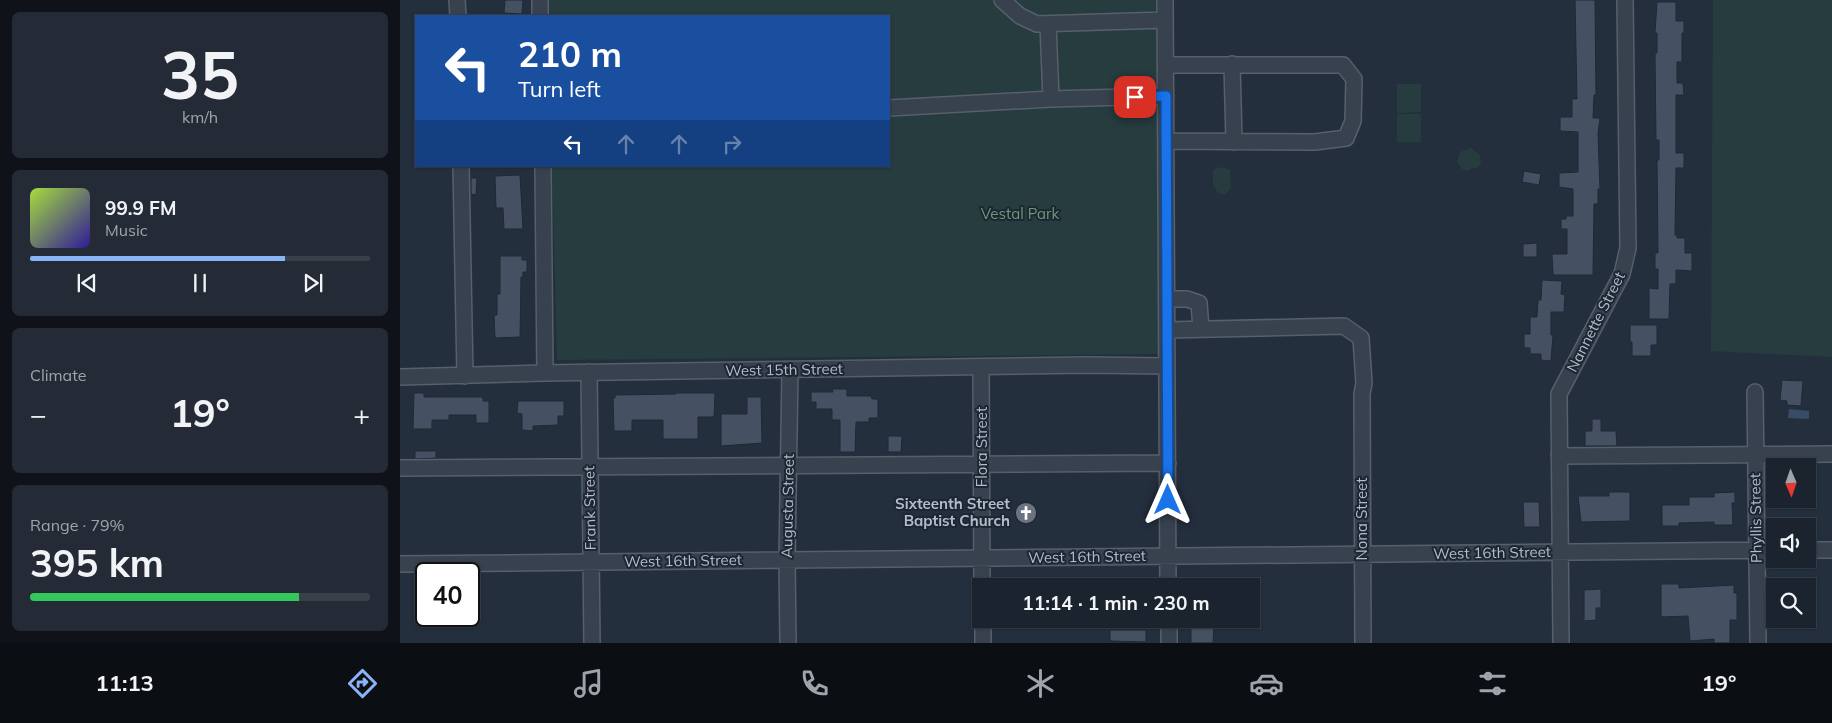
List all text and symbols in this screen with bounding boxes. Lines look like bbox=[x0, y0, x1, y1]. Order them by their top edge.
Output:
text: 210 m bbox=[518, 32, 622, 76]
text: 35 bbox=[161, 34, 239, 115]
icon: left bbox=[435, 35, 500, 100]
text: Turn left bbox=[518, 75, 601, 103]
pin bbox=[1114, 76, 1156, 118]
icon: arrive bbox=[1121, 83, 1149, 111]
text: km/h bbox=[182, 107, 218, 127]
icon: left bbox=[559, 130, 587, 158]
icon: ahead bbox=[612, 130, 640, 158]
icon: ahead bbox=[665, 130, 693, 158]
icon: right bbox=[718, 130, 746, 158]
text: 99.9 FM bbox=[105, 196, 177, 220]
park label: Vestal Park bbox=[981, 204, 1059, 223]
text: Music bbox=[105, 220, 148, 240]
icon: previous bbox=[73, 269, 101, 297]
icon: pause bbox=[186, 269, 214, 297]
icon: next bbox=[299, 269, 327, 297]
street label: Nannette Street bbox=[1562, 269, 1629, 375]
street label: West 15th Street bbox=[725, 359, 843, 380]
text: Climate bbox=[30, 365, 86, 385]
text: 19° bbox=[170, 389, 230, 437]
text: − bbox=[30, 397, 47, 432]
text: + bbox=[353, 397, 370, 432]
street label: Flora Street bbox=[972, 407, 991, 487]
street label: Augusta Street bbox=[777, 454, 798, 558]
north arrow bbox=[1766, 458, 1816, 508]
map controls bbox=[1766, 458, 1816, 628]
street label: Frank Street bbox=[579, 466, 600, 550]
position arrow bbox=[1141, 473, 1193, 525]
street label: Phyllis Street bbox=[1745, 473, 1766, 563]
street label: Nona Street bbox=[1352, 478, 1371, 560]
place label: Sixteenth Street Baptist Church bbox=[895, 494, 1010, 530]
church icon: Sixteenth Street Baptist Church bbox=[1014, 501, 1038, 525]
text: Range · 79% bbox=[30, 515, 125, 535]
button: sound bbox=[1766, 518, 1816, 568]
text: 395 km bbox=[30, 539, 164, 587]
street label: West 16th Street bbox=[1433, 542, 1551, 563]
street label: West 16th Street bbox=[1028, 546, 1146, 567]
street label: West 16th Street bbox=[624, 550, 742, 571]
speed limit sign: 40 bbox=[415, 562, 480, 627]
button: search bbox=[1766, 578, 1816, 628]
text: 11:14 · 1 min · 230 m bbox=[1022, 591, 1210, 615]
icon: directions bbox=[345, 666, 380, 701]
icon: music bbox=[571, 666, 606, 701]
icon: phone bbox=[797, 666, 832, 701]
icon: climate bbox=[1023, 666, 1058, 701]
icon: car bbox=[1249, 666, 1284, 701]
icon: filters bbox=[1475, 666, 1510, 701]
text: 11:13 bbox=[96, 669, 154, 697]
text: 19° bbox=[1702, 669, 1736, 697]

